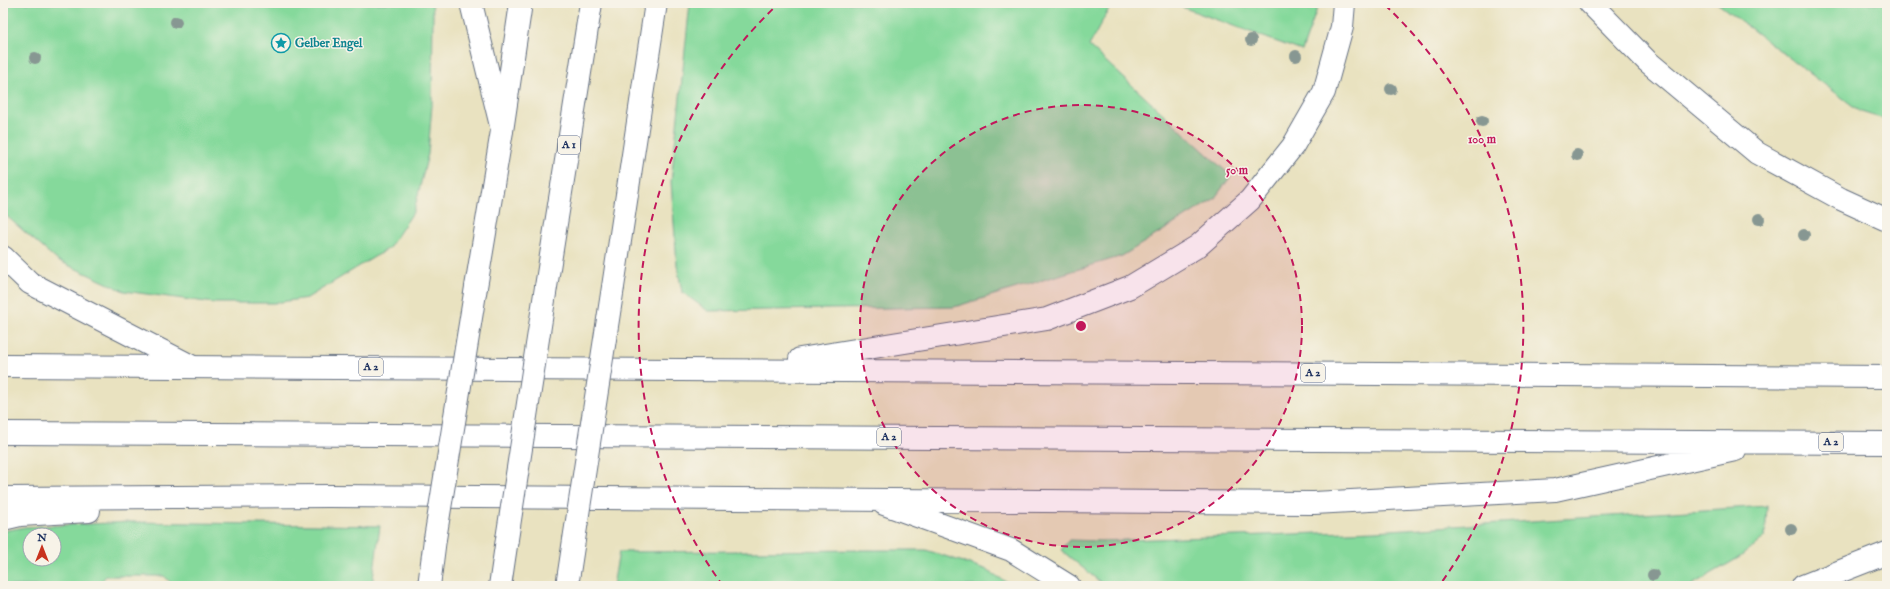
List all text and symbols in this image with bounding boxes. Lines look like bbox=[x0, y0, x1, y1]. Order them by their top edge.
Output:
place icon: Gelber Engel bbox=[270, 32, 292, 54]
place label: Gelber Engel bbox=[295, 36, 363, 52]
text: 100 m bbox=[1468, 132, 1497, 147]
road number: A 1 bbox=[558, 136, 580, 154]
text: 50 m bbox=[1226, 163, 1249, 178]
centre of rings bbox=[1074, 319, 1088, 333]
road number: A 2 bbox=[359, 358, 383, 376]
road number: A 2 bbox=[1301, 364, 1325, 382]
road number: A 2 bbox=[877, 428, 901, 446]
road number: A 2 bbox=[1819, 433, 1843, 451]
north arrow bbox=[22, 527, 62, 567]
text: N bbox=[36, 531, 47, 545]

